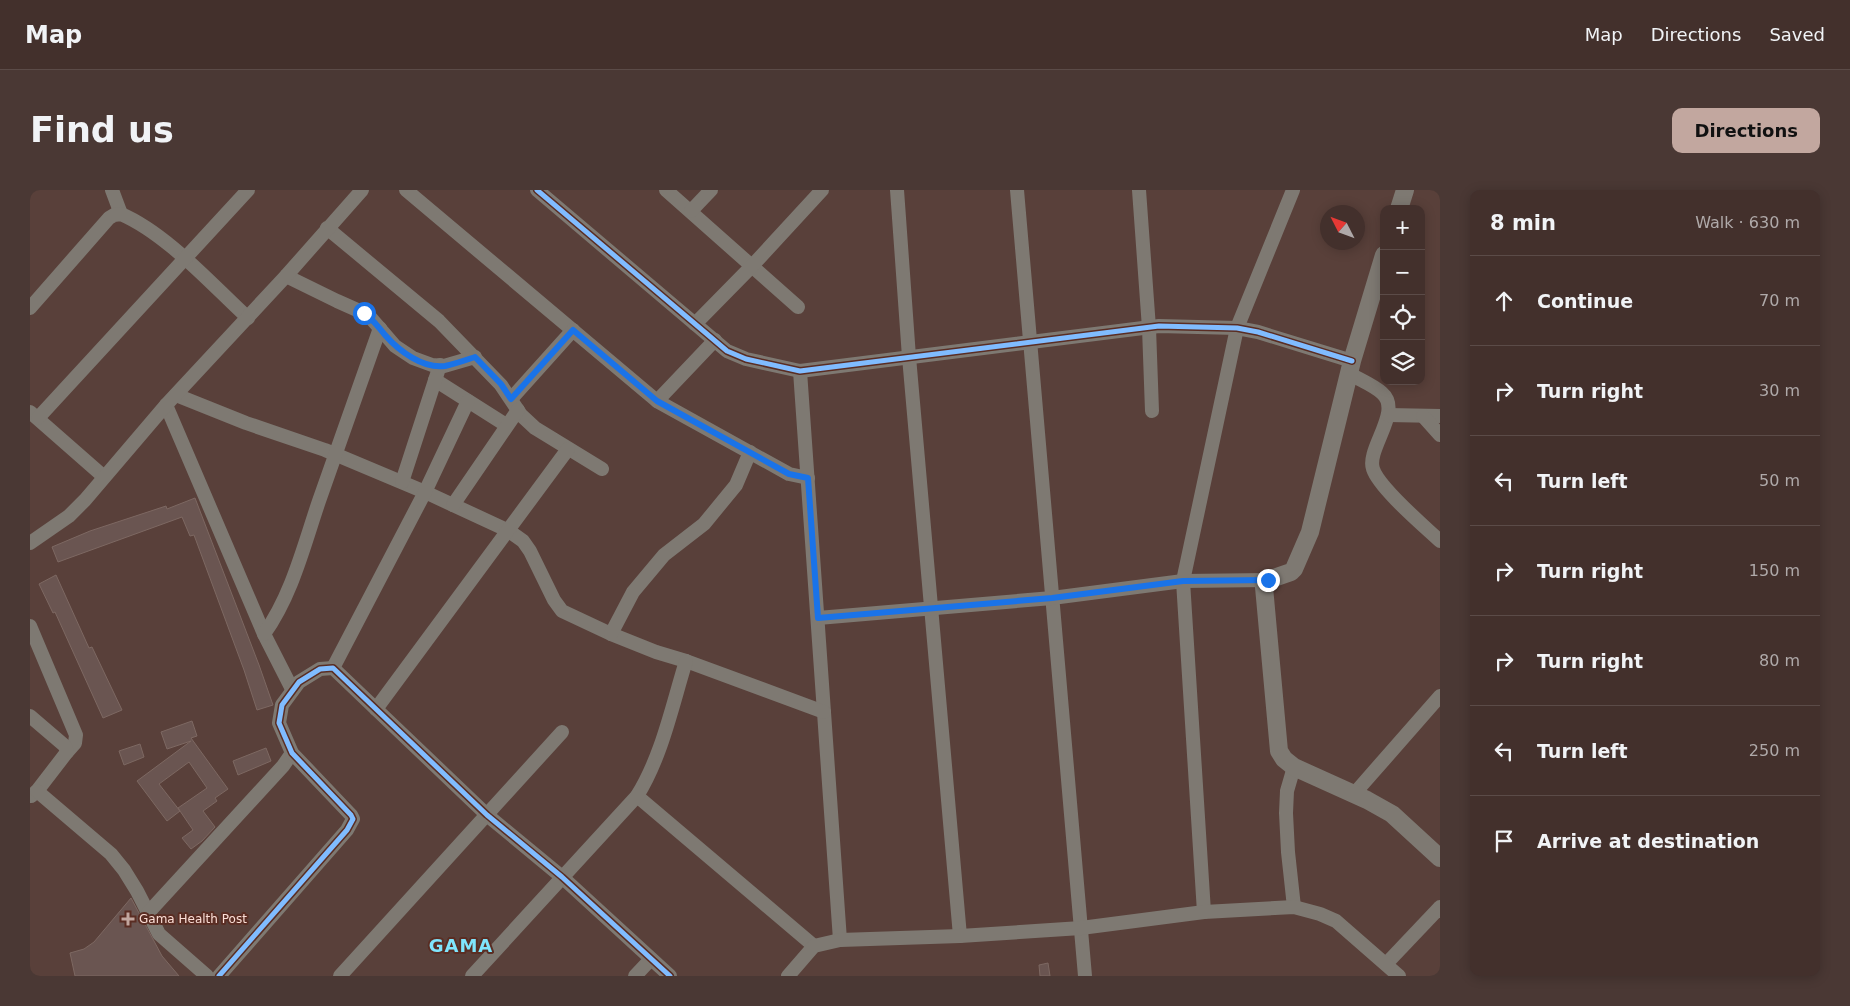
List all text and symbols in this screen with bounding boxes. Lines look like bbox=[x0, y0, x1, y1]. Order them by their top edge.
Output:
text: Map bbox=[25, 21, 82, 49]
text: Map bbox=[1585, 24, 1623, 45]
text: Directions bbox=[1651, 24, 1741, 45]
text: Saved bbox=[1769, 24, 1825, 45]
button: Directions bbox=[1672, 108, 1820, 153]
text: Find us bbox=[30, 110, 174, 150]
north arrow bbox=[1320, 205, 1365, 250]
map controls bbox=[1380, 205, 1425, 385]
button: + bbox=[1380, 205, 1425, 250]
text: 8 min bbox=[1490, 211, 1556, 235]
text: Walk · 630 m bbox=[1695, 213, 1800, 232]
button: − bbox=[1380, 250, 1425, 295]
icon: ahead bbox=[1490, 287, 1518, 315]
text: Continue bbox=[1537, 290, 1633, 312]
text: 70 m bbox=[1759, 291, 1800, 310]
button: locate bbox=[1380, 295, 1425, 340]
route start bbox=[353, 302, 376, 325]
button: layers bbox=[1380, 340, 1425, 385]
icon: right bbox=[1490, 377, 1518, 405]
text: Turn right bbox=[1537, 380, 1643, 402]
text: 30 m bbox=[1759, 381, 1800, 400]
icon: left bbox=[1490, 467, 1518, 495]
text: Turn left bbox=[1537, 470, 1628, 492]
text: 50 m bbox=[1759, 471, 1800, 490]
icon: right bbox=[1490, 557, 1518, 585]
text: Turn right bbox=[1537, 560, 1643, 582]
text: 150 m bbox=[1749, 561, 1800, 580]
route end bbox=[1257, 569, 1280, 592]
icon: right bbox=[1490, 647, 1518, 675]
text: Turn right bbox=[1537, 650, 1643, 672]
text: 80 m bbox=[1759, 651, 1800, 670]
icon: left bbox=[1490, 737, 1518, 765]
text: Turn left bbox=[1537, 740, 1628, 762]
text: 250 m bbox=[1749, 741, 1800, 760]
icon: arrive bbox=[1490, 827, 1518, 855]
text: Arrive at destination bbox=[1537, 830, 1759, 852]
marker: Gama Health Post bbox=[121, 912, 135, 926]
place label: Gama Health Post bbox=[139, 912, 247, 926]
district label: GAMA bbox=[429, 935, 493, 956]

